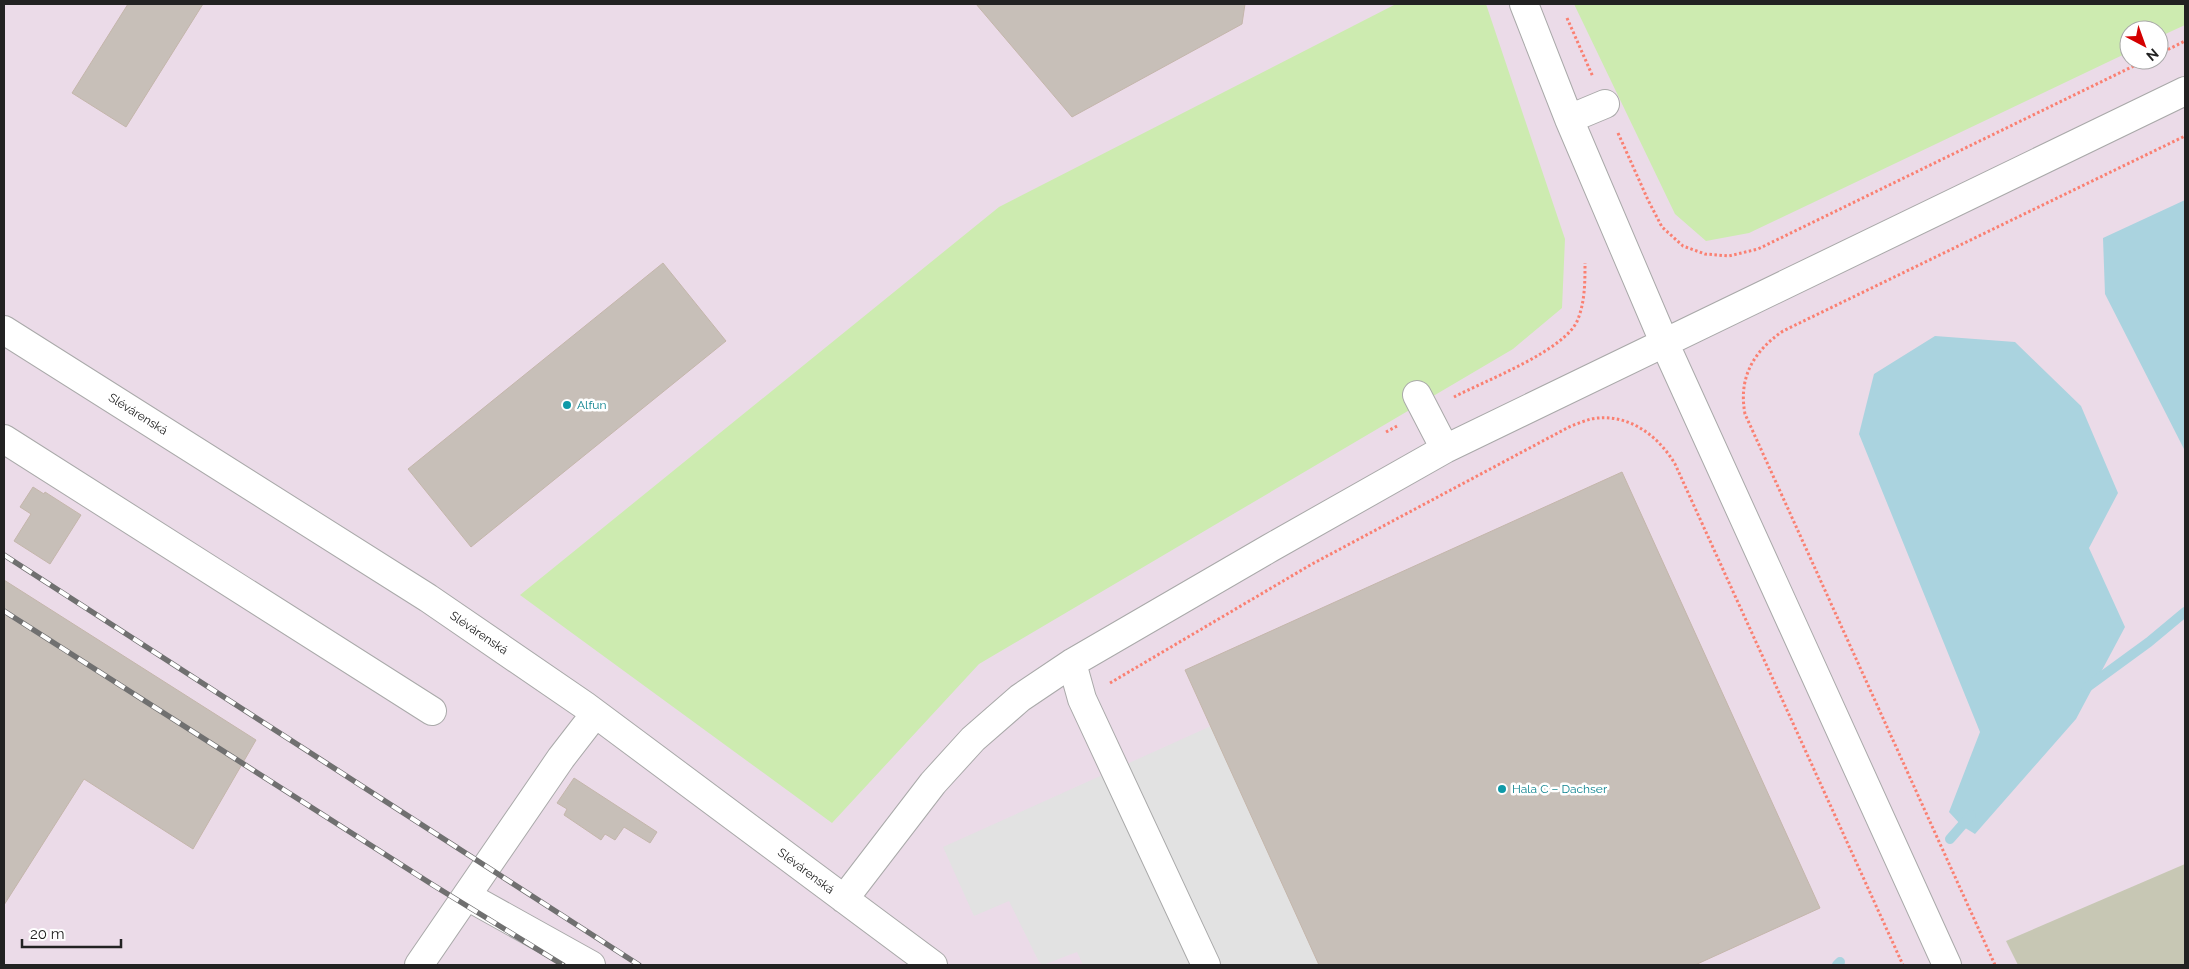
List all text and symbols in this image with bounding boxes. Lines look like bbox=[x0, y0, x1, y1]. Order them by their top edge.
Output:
north arrow bbox=[2119, 20, 2169, 70]
text: N bbox=[2143, 45, 2162, 64]
street label: Slévárenská bbox=[106, 390, 170, 438]
place label: Alfun bbox=[577, 398, 606, 412]
marker: Alfun bbox=[561, 399, 573, 411]
street label: Slévárenská bbox=[447, 608, 511, 658]
place label: Hala C – Dachser bbox=[1512, 782, 1608, 796]
marker: Hala C – Dachser bbox=[1496, 783, 1508, 795]
street label: Slévárenská bbox=[775, 845, 837, 897]
scale bar bbox=[22, 916, 121, 948]
text: 20 m bbox=[30, 925, 65, 943]

